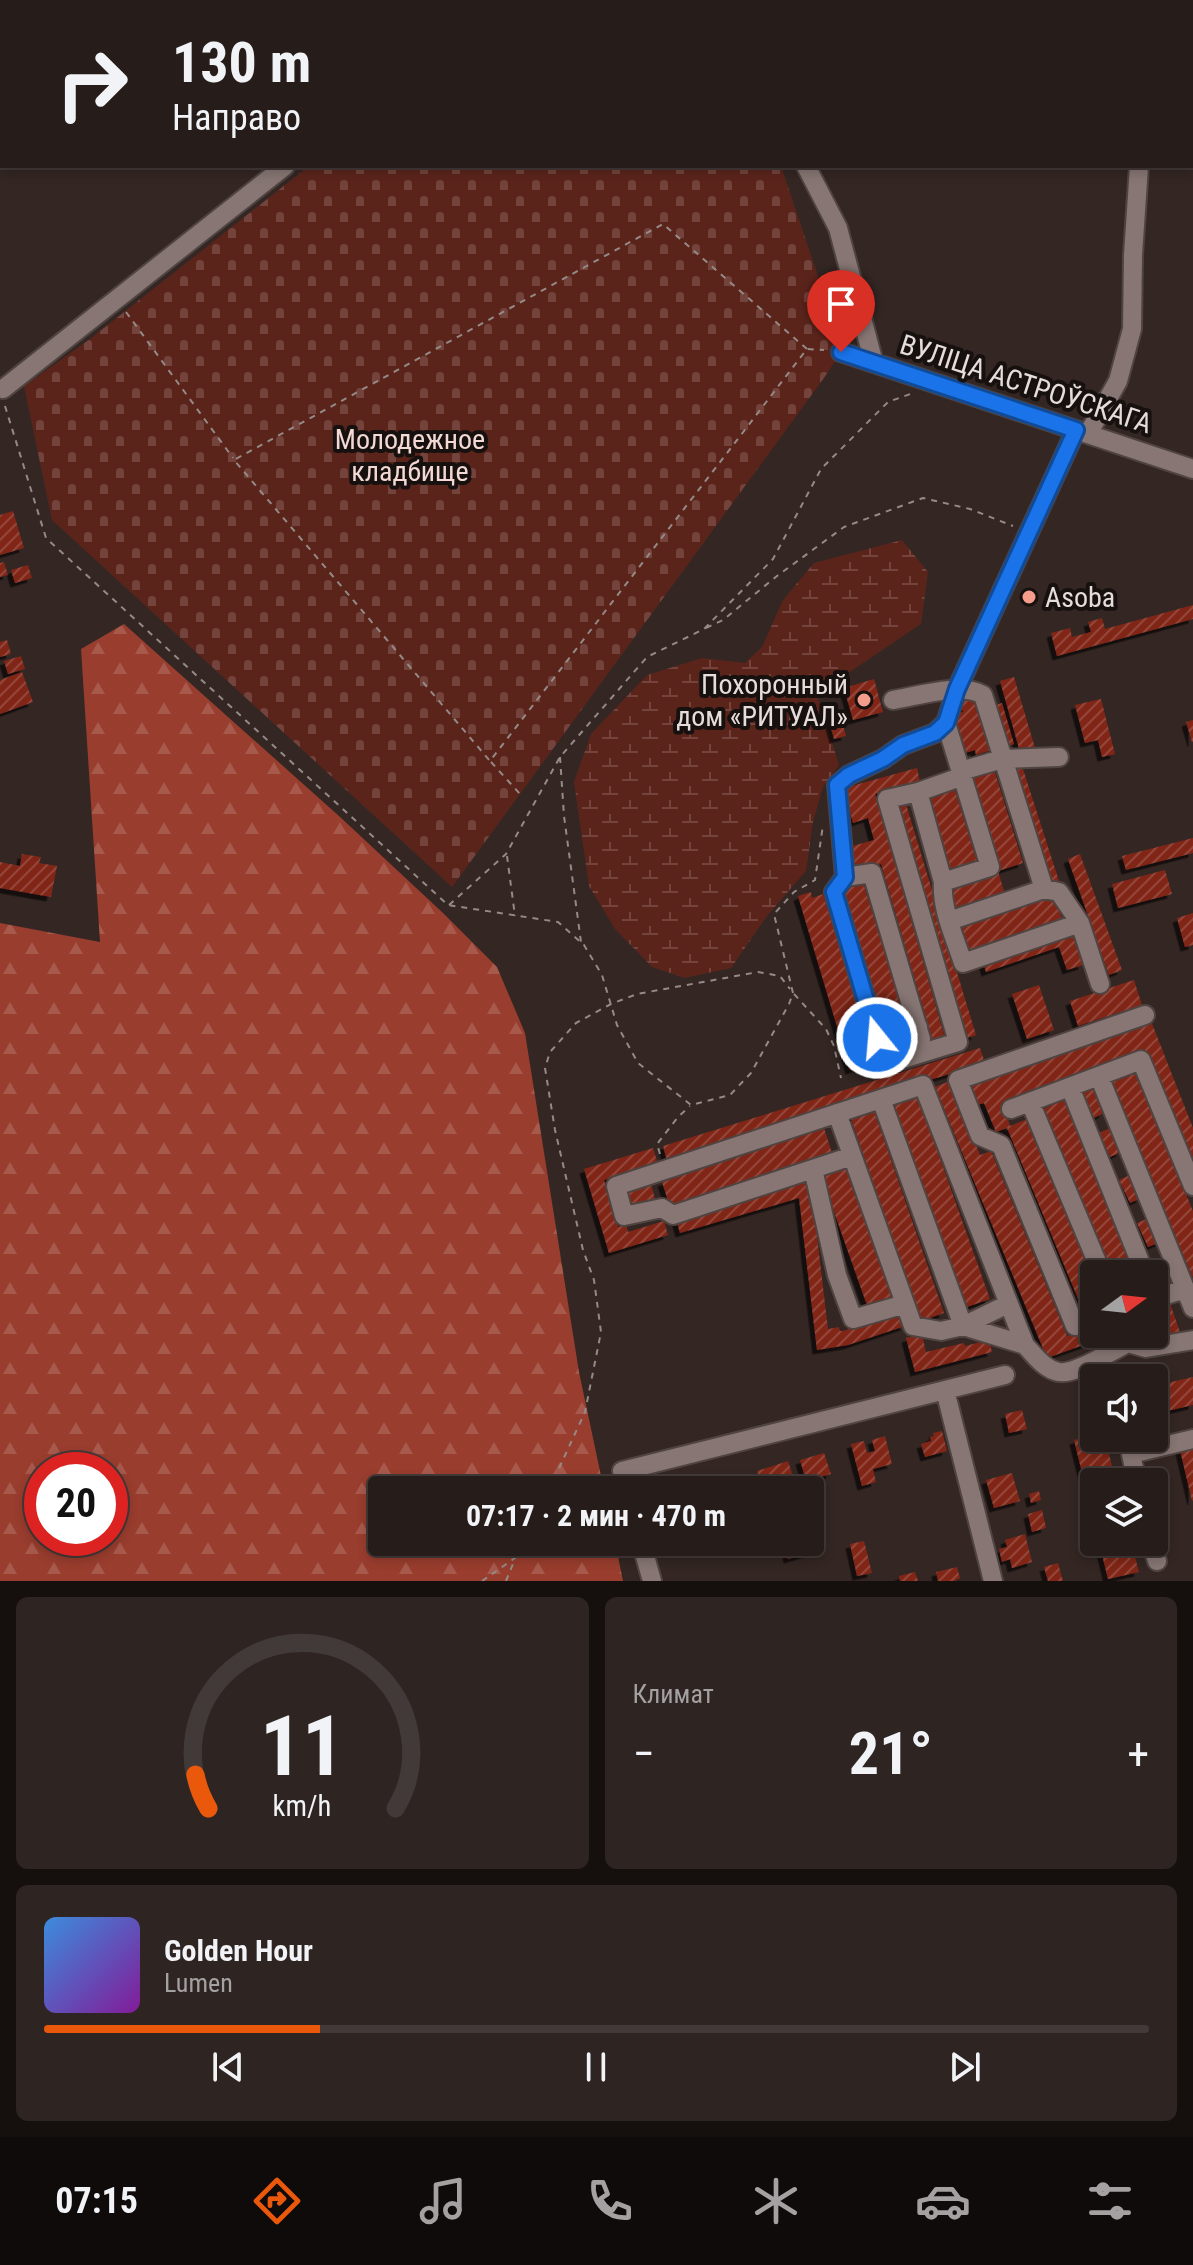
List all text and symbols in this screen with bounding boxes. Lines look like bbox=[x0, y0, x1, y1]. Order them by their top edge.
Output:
text: 130 m bbox=[172, 30, 311, 96]
icon: right bbox=[40, 32, 144, 136]
text: Направо bbox=[172, 97, 301, 139]
pin bbox=[807, 270, 875, 352]
icon: arrive bbox=[819, 282, 863, 326]
street label: ВУЛІЦА АСТРОЎСКАГА bbox=[896, 328, 1156, 440]
park label: Молодежное кладбище bbox=[335, 423, 485, 488]
place label: Asoba bbox=[1045, 581, 1115, 614]
marker: Asoba bbox=[1020, 588, 1038, 606]
place label: Похоронный дом «РИТУАЛ» bbox=[676, 668, 848, 733]
marker: Похоронный дом «РИТУАЛ» bbox=[855, 691, 873, 709]
position arrow bbox=[835, 996, 919, 1080]
north arrow bbox=[1080, 1260, 1168, 1348]
map controls bbox=[1080, 1260, 1168, 1556]
button: sound bbox=[1080, 1364, 1168, 1452]
speed limit sign: 20 bbox=[24, 1452, 128, 1556]
button: layers bbox=[1080, 1468, 1168, 1556]
text: 07:17 · 2 мин · 470 m bbox=[466, 1498, 726, 1533]
text: Климат bbox=[633, 1679, 714, 1709]
text: 11 bbox=[260, 1698, 344, 1795]
text: 21° bbox=[849, 1718, 933, 1789]
text: − bbox=[633, 1728, 655, 1780]
text: + bbox=[1127, 1728, 1149, 1780]
text: km/h bbox=[273, 1789, 332, 1823]
text: Golden Hour bbox=[164, 1933, 313, 1968]
text: Lumen bbox=[164, 1968, 233, 1998]
icon: previous bbox=[206, 2045, 250, 2089]
icon: pause bbox=[574, 2045, 618, 2089]
icon: next bbox=[943, 2045, 987, 2089]
icon: directions bbox=[249, 2173, 305, 2229]
icon: music bbox=[415, 2173, 471, 2229]
icon: phone bbox=[582, 2173, 638, 2229]
icon: climate bbox=[748, 2173, 804, 2229]
icon: car bbox=[915, 2173, 971, 2229]
icon: filters bbox=[1082, 2173, 1138, 2229]
text: 07:15 bbox=[55, 2180, 138, 2222]

